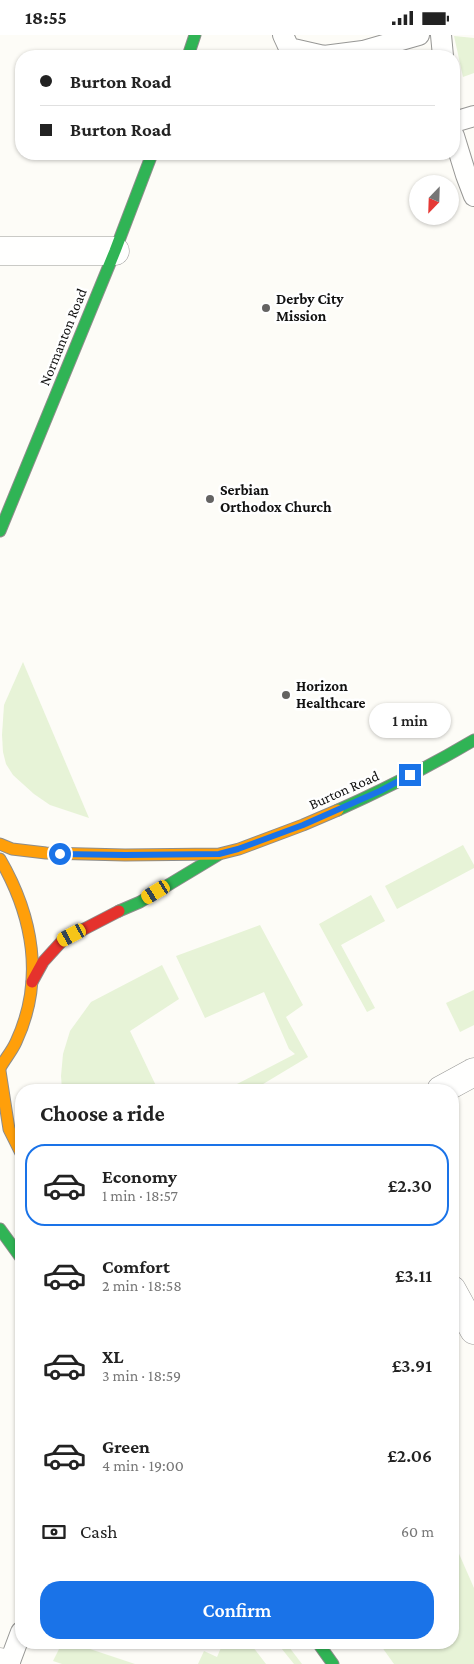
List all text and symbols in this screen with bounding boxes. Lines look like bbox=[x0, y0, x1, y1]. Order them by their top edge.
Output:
text: 18:55 bbox=[25, 7, 67, 28]
text: Burton Road bbox=[70, 71, 171, 92]
text: Burton Road bbox=[70, 119, 171, 140]
north arrow bbox=[409, 175, 459, 225]
map controls bbox=[409, 175, 459, 225]
street label: Normanton Road bbox=[36, 286, 90, 388]
place label: Derby City Mission bbox=[276, 291, 344, 324]
marker: Derby City Mission bbox=[260, 302, 272, 314]
place label: Serbian Orthodox Church bbox=[220, 482, 332, 515]
marker: Serbian Orthodox Church bbox=[204, 493, 216, 505]
place label: Horizon Healthcare bbox=[296, 678, 366, 711]
marker: Horizon Healthcare bbox=[280, 689, 292, 701]
callout: 1 min bbox=[369, 703, 451, 737]
text: 1 min bbox=[392, 712, 428, 729]
route end bbox=[399, 764, 421, 786]
street label: Burton Road bbox=[306, 767, 382, 813]
route start bbox=[49, 843, 71, 865]
car bbox=[139, 878, 172, 906]
car bbox=[55, 921, 88, 949]
text: Choose a ride bbox=[40, 1101, 165, 1126]
icon: car bbox=[42, 1163, 87, 1208]
text: Economy bbox=[102, 1166, 177, 1187]
text: £2.30 bbox=[388, 1175, 432, 1196]
text: 1 min · 18:57 bbox=[102, 1187, 178, 1204]
icon: car bbox=[42, 1253, 87, 1298]
text: Comfort bbox=[102, 1256, 170, 1277]
text: £3.11 bbox=[395, 1265, 432, 1286]
text: 2 min · 18:58 bbox=[102, 1277, 182, 1294]
icon: car bbox=[42, 1343, 87, 1388]
text: XL bbox=[102, 1346, 124, 1367]
text: £3.91 bbox=[392, 1355, 432, 1376]
text: 3 min · 18:59 bbox=[102, 1367, 181, 1384]
icon: car bbox=[42, 1433, 87, 1478]
text: Green bbox=[102, 1436, 150, 1457]
text: £2.06 bbox=[387, 1445, 432, 1466]
text: 4 min · 19:00 bbox=[102, 1457, 184, 1474]
icon: cash bbox=[40, 1518, 68, 1546]
text: Cash bbox=[80, 1521, 118, 1542]
text: 60 m bbox=[401, 1523, 434, 1540]
button: Confirm bbox=[40, 1581, 434, 1639]

